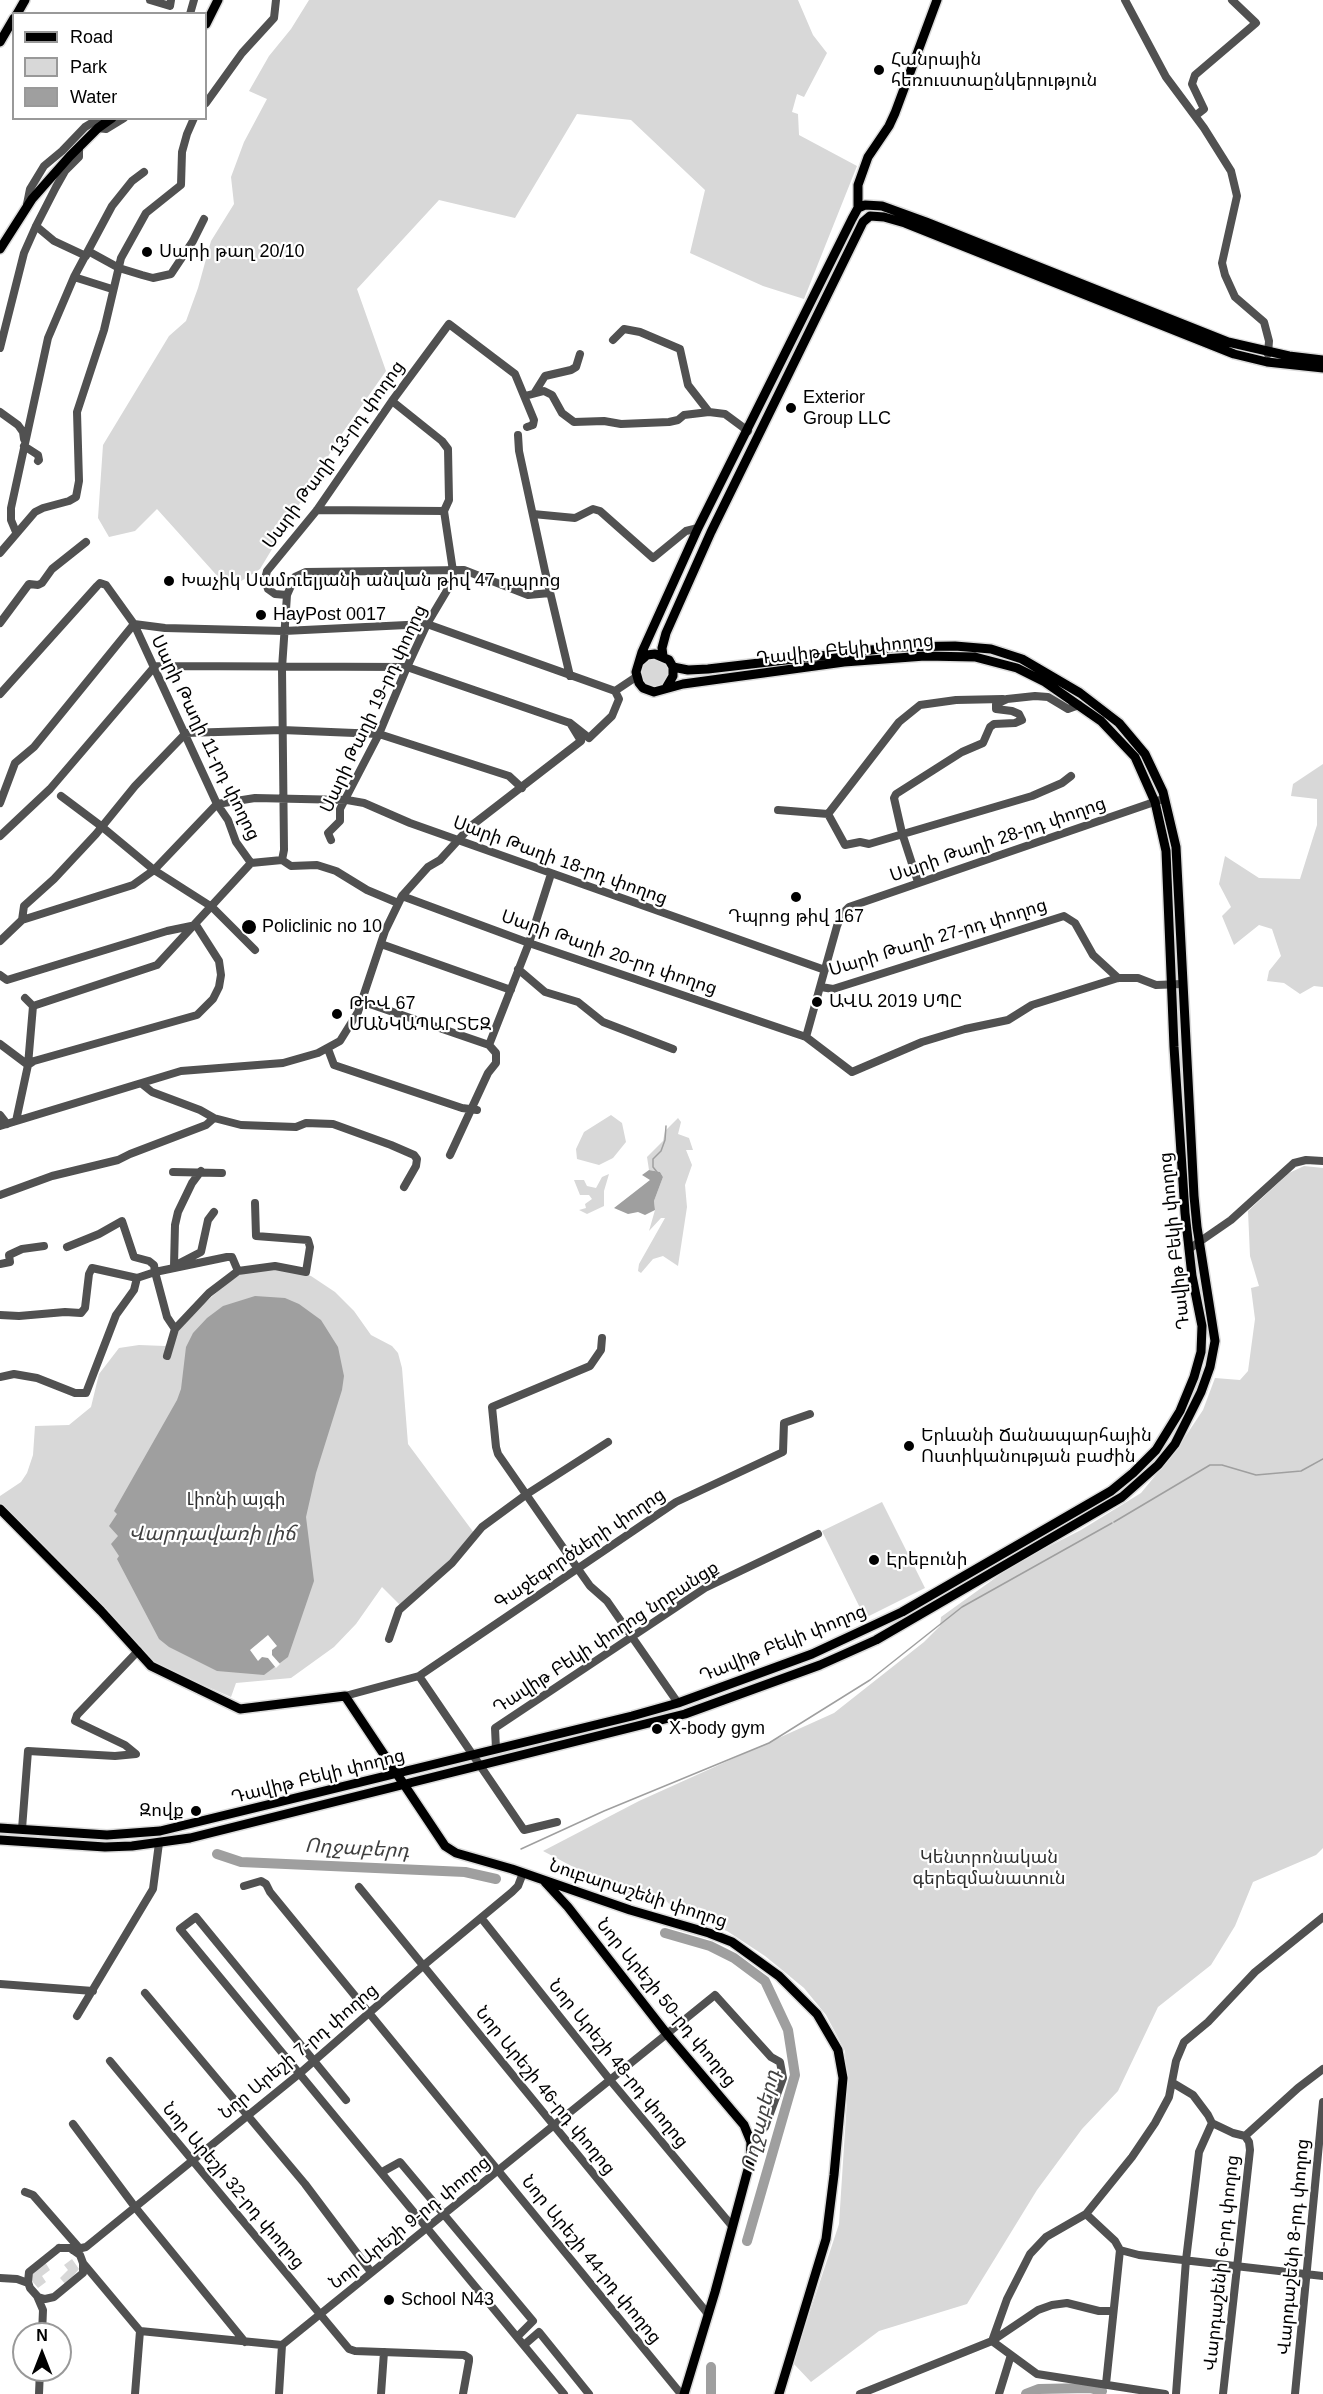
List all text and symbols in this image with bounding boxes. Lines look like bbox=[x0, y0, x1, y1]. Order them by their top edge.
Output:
legend bbox=[12, 12, 207, 120]
text: Road bbox=[70, 27, 113, 47]
place label: Հանրային հեռուստաընկերություն bbox=[891, 49, 1097, 92]
text: Park bbox=[70, 57, 107, 77]
marker: Հանրային հեռուստաընկերություն bbox=[872, 63, 886, 77]
text: Water bbox=[70, 87, 117, 107]
place label: Սարի թաղ 20/10 bbox=[159, 241, 305, 263]
marker: Սարի թաղ 20/10 bbox=[140, 245, 154, 259]
street label: Սարի Թաղի 13-րդ փողոց bbox=[259, 357, 409, 553]
place label: Exterior Group LLC bbox=[803, 387, 891, 430]
marker: Exterior Group LLC bbox=[784, 401, 798, 415]
place label: Խաչիկ Սամուելյանի անվան թիվ 47 դպրոց bbox=[181, 570, 560, 592]
marker: Խաչիկ Սամուելյանի անվան թիվ 47 դպրոց bbox=[162, 574, 176, 588]
street label: Սարի Թաղի 19-րդ փողոց bbox=[316, 602, 432, 816]
place label: HayPost 0017 bbox=[273, 604, 386, 626]
marker: HayPost 0017 bbox=[254, 608, 268, 622]
street label: Դավիթ Բեկի փողոց bbox=[755, 630, 935, 670]
street label: Սարի Թաղի 11-րդ փողոց bbox=[146, 632, 264, 844]
street label: Սարի Թաղի 28-րդ փողոց bbox=[887, 793, 1109, 887]
street label: Սարի Թաղի 18-րդ փողոց bbox=[450, 812, 670, 910]
marker: Դպրոց թիվ 167 bbox=[789, 890, 803, 904]
street label: Սարի Թաղի 27-րդ փողոց bbox=[826, 895, 1050, 981]
street label: Սարի Թաղի 20-րդ փողոց bbox=[498, 906, 720, 1000]
place label: Դպրոց թիվ 167 bbox=[728, 906, 864, 928]
place label: Policlinic no 10 bbox=[262, 916, 382, 938]
marker: Policlinic no 10 bbox=[240, 918, 258, 936]
place label: ԱՎԱ 2019 ՍՊԸ bbox=[829, 991, 962, 1013]
place label: ԹԻՎ 67 ՄԱՆԿԱՊԱՐՏԵԶ bbox=[349, 993, 492, 1036]
marker: ԱՎԱ 2019 ՍՊԸ bbox=[810, 995, 824, 1009]
marker: ԹԻՎ 67 ՄԱՆԿԱՊԱՐՏԵԶ bbox=[330, 1007, 344, 1021]
street label: Դավիթ Բեկի փողոց bbox=[1155, 1151, 1195, 1331]
place label: Երևանի Ճանապարհային Ոստիկանության բաժին bbox=[921, 1425, 1152, 1468]
marker: Երևանի Ճանապարհային Ոստիկանության բաժին bbox=[902, 1439, 916, 1453]
street label: Գաջեգործների փողոց bbox=[491, 1484, 669, 1614]
park label: Լիոնի այգի bbox=[186, 1489, 286, 1511]
water label: Վարդավառի լիճ bbox=[129, 1522, 295, 1546]
place label: Էրեբունի bbox=[886, 1549, 967, 1571]
marker: Էրեբունի bbox=[867, 1553, 881, 1567]
street label: Դավիթ Բեկի փողոց նրբանցք bbox=[489, 1557, 723, 1719]
street label: Դավիթ Բեկի փողոց bbox=[696, 1601, 870, 1687]
place label: X-body gym bbox=[669, 1718, 765, 1740]
marker: X-body gym bbox=[650, 1722, 664, 1736]
street label: Դավիթ Բեկի փողոց bbox=[229, 1745, 407, 1809]
place label: Զովք bbox=[139, 1800, 184, 1822]
marker: Զովք bbox=[189, 1804, 203, 1818]
water label: Ողջաբերդ bbox=[304, 1834, 410, 1864]
park label: Կենտրոնական գերեզմանատուն bbox=[912, 1847, 1066, 1890]
street label: Նուբարաշենի փողոց bbox=[546, 1855, 730, 1933]
street label: Նոր Արեշի 50-րդ փողոց bbox=[591, 1915, 741, 2091]
street label: Նոր Արեշի 48-րդ փողոց bbox=[543, 1976, 693, 2152]
street label: Նոր Արեշի 7-րդ փողոց bbox=[215, 1979, 383, 2125]
street label: Նոր Արեշի 46-րդ փողոց bbox=[470, 2003, 620, 2179]
water label: Ողջաբերդ bbox=[737, 2067, 785, 2175]
street label: Նոր Արեշի 32-րդ փողոց bbox=[157, 2099, 309, 2273]
street label: Վարդաշենի 8-րդ փողոց bbox=[1274, 2138, 1314, 2356]
street label: Նոր Արեշի 9-րդ փողոց bbox=[325, 2152, 495, 2294]
street label: Վարդաշենի 6-րդ փողոց bbox=[1200, 2154, 1244, 2372]
street label: Նոր Արեշի 44-րդ փողոց bbox=[516, 2172, 666, 2348]
place label: School N43 bbox=[401, 2289, 494, 2311]
marker: School N43 bbox=[382, 2293, 396, 2307]
north arrow bbox=[12, 2322, 72, 2382]
text: N bbox=[36, 2327, 48, 2344]

